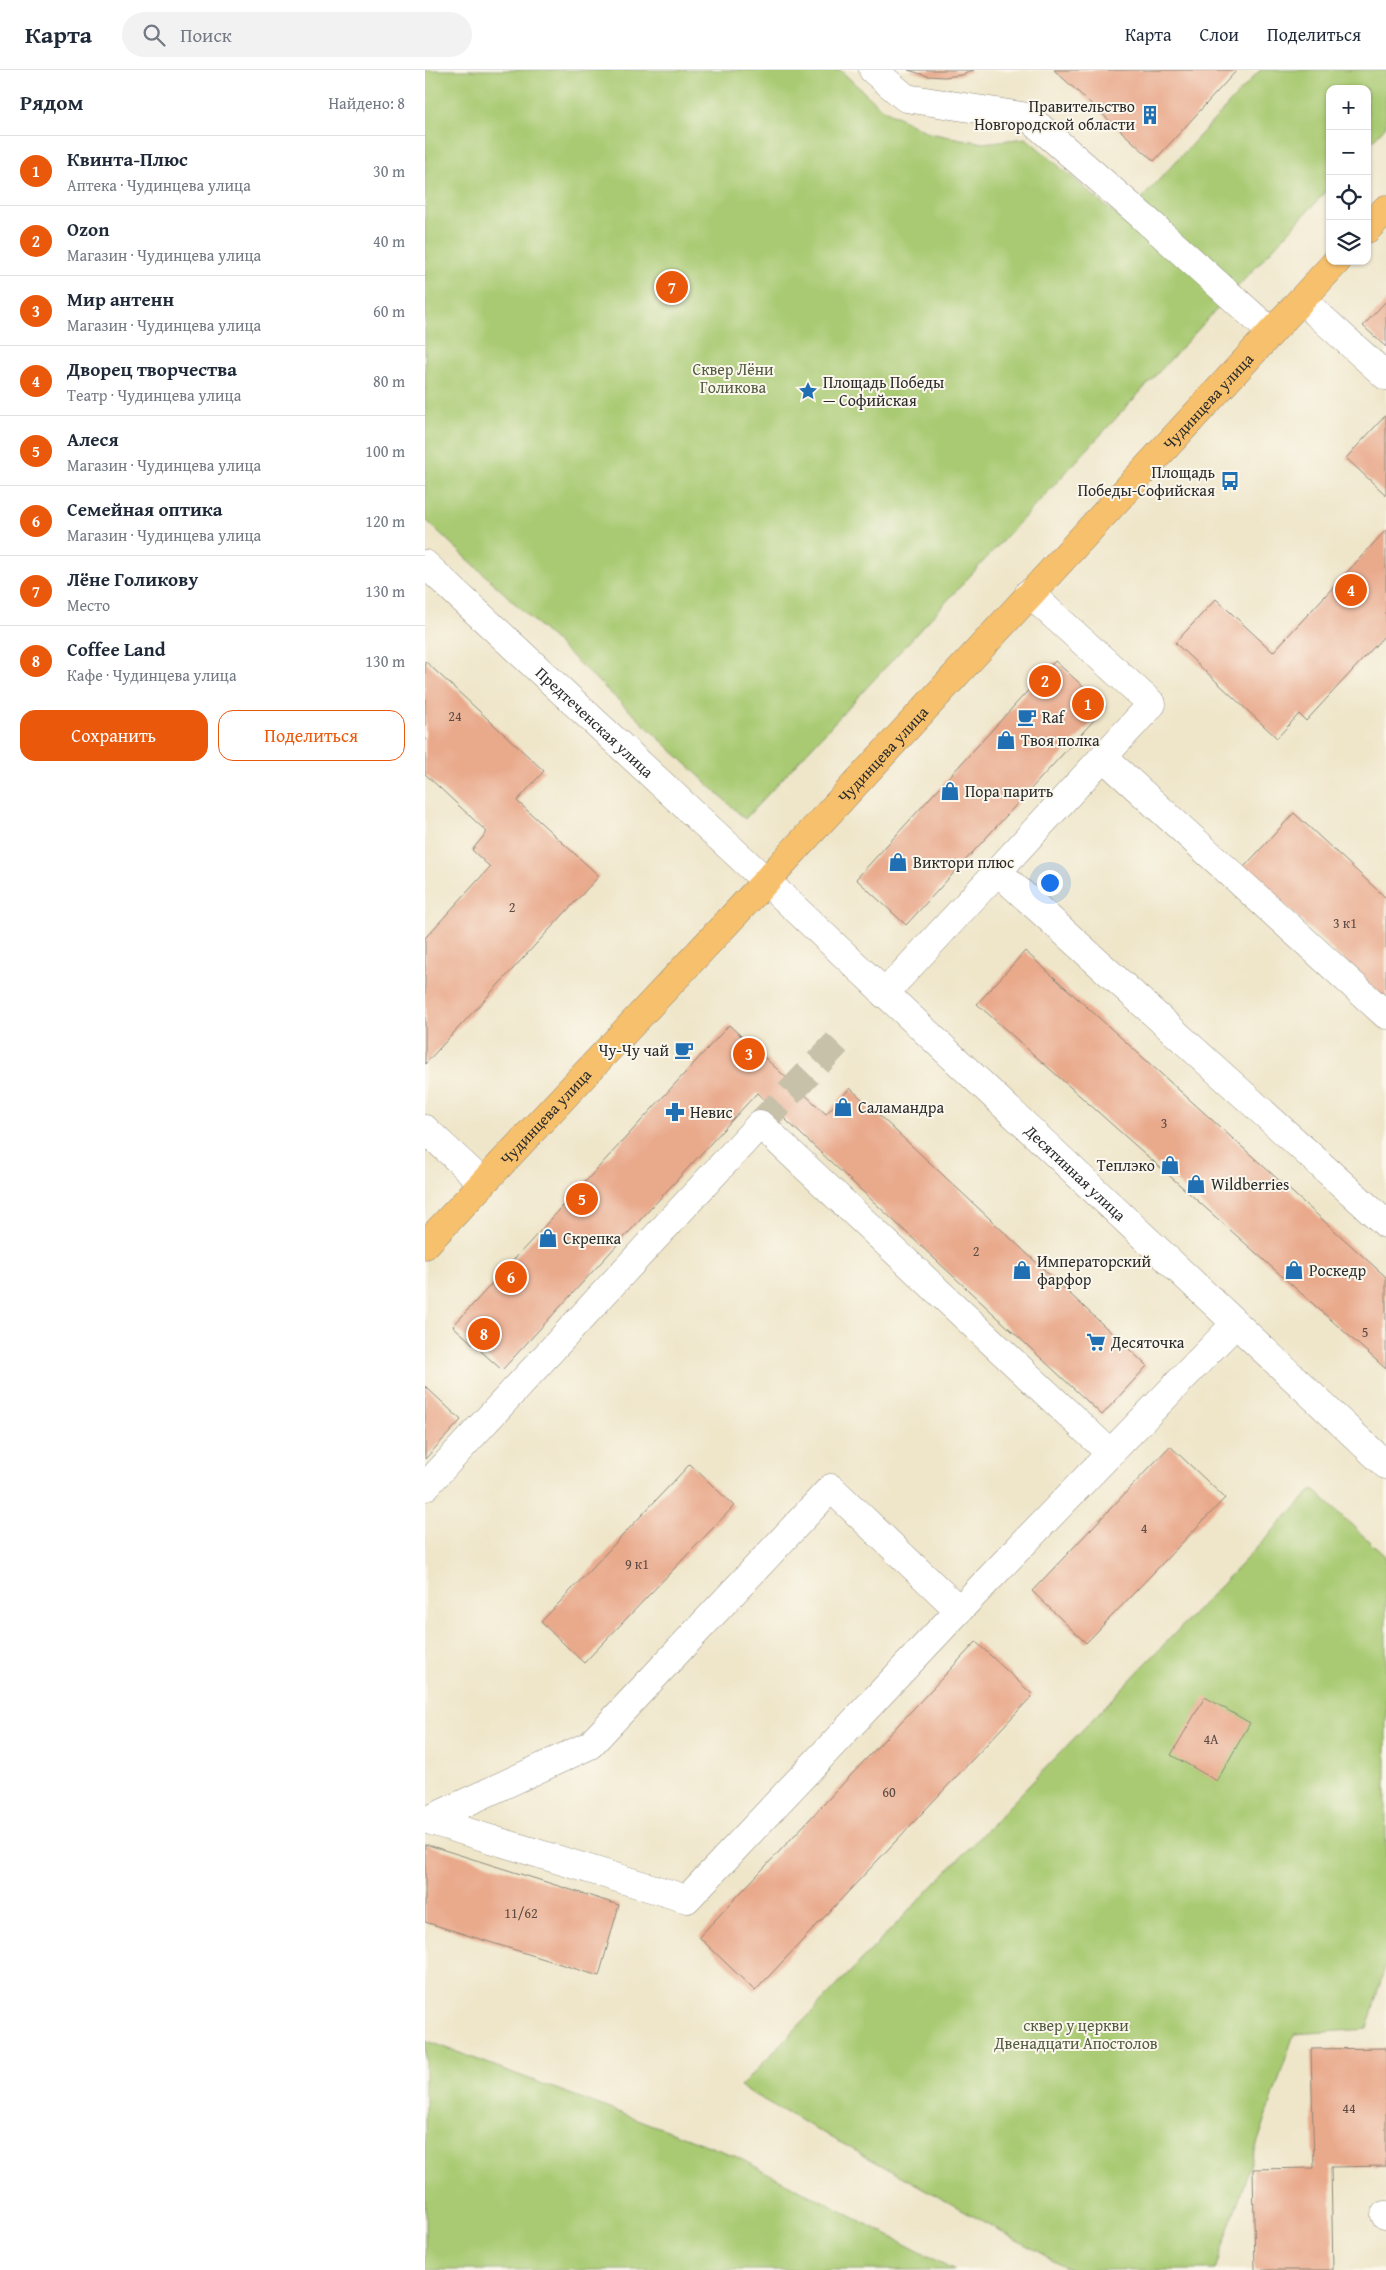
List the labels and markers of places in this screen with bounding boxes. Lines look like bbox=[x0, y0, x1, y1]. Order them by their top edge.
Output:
place label: Правительство Новгородской области bbox=[974, 94, 1135, 136]
building icon: Правительство Новгородской области bbox=[1139, 104, 1161, 126]
pin: 7 bbox=[656, 268, 688, 306]
place label: Площадь Победы — Софийская bbox=[823, 370, 944, 412]
place icon: Площадь Победы — Софийская bbox=[797, 380, 819, 402]
place label: Площадь Победы-Софийская bbox=[1078, 460, 1215, 502]
bus stop icon: Площадь Победы-Софийская bbox=[1219, 470, 1241, 492]
pin: 4 bbox=[1335, 571, 1367, 609]
pin: 2 bbox=[1029, 662, 1061, 700]
pin: 1 bbox=[1072, 685, 1104, 723]
place label: Raf bbox=[1042, 705, 1066, 729]
cafe icon: Raf bbox=[1016, 706, 1038, 728]
place label: Твоя полка bbox=[1021, 728, 1100, 752]
shop icon: Твоя полка bbox=[995, 729, 1017, 751]
place label: Пора парить bbox=[965, 779, 1054, 803]
shop icon: Пора парить bbox=[939, 780, 961, 802]
place label: Виктори плюс bbox=[913, 850, 1014, 874]
shop icon: Виктори плюс bbox=[887, 851, 909, 873]
pin: 3 bbox=[733, 1035, 765, 1073]
place label: Чу-Чу чай bbox=[598, 1038, 669, 1062]
cafe icon: Чу-Чу чай bbox=[673, 1039, 695, 1061]
place label: Саламандра bbox=[858, 1095, 944, 1119]
shop icon: Саламандра bbox=[832, 1096, 854, 1118]
place label: Невис bbox=[690, 1100, 733, 1124]
pharmacy icon: Невис bbox=[664, 1101, 686, 1123]
place label: Теплэко bbox=[1097, 1153, 1155, 1177]
shop icon: Теплэко bbox=[1159, 1154, 1181, 1176]
place label: Wildberries bbox=[1211, 1172, 1289, 1196]
shop icon: Wildberries bbox=[1185, 1173, 1207, 1195]
pin: 5 bbox=[566, 1180, 598, 1218]
place label: Скрепка bbox=[563, 1226, 622, 1250]
shop icon: Скрепка bbox=[537, 1227, 559, 1249]
place label: Императорский фарфор bbox=[1037, 1249, 1152, 1291]
pin: 6 bbox=[495, 1258, 527, 1296]
place label: Роскедр bbox=[1309, 1258, 1366, 1282]
shop icon: Императорский фарфор bbox=[1011, 1259, 1033, 1281]
shop icon: Роскедр bbox=[1283, 1259, 1305, 1281]
pin: 8 bbox=[468, 1315, 500, 1353]
place label: Десяточка bbox=[1110, 1330, 1185, 1354]
supermarket icon: Десяточка bbox=[1085, 1331, 1107, 1353]

